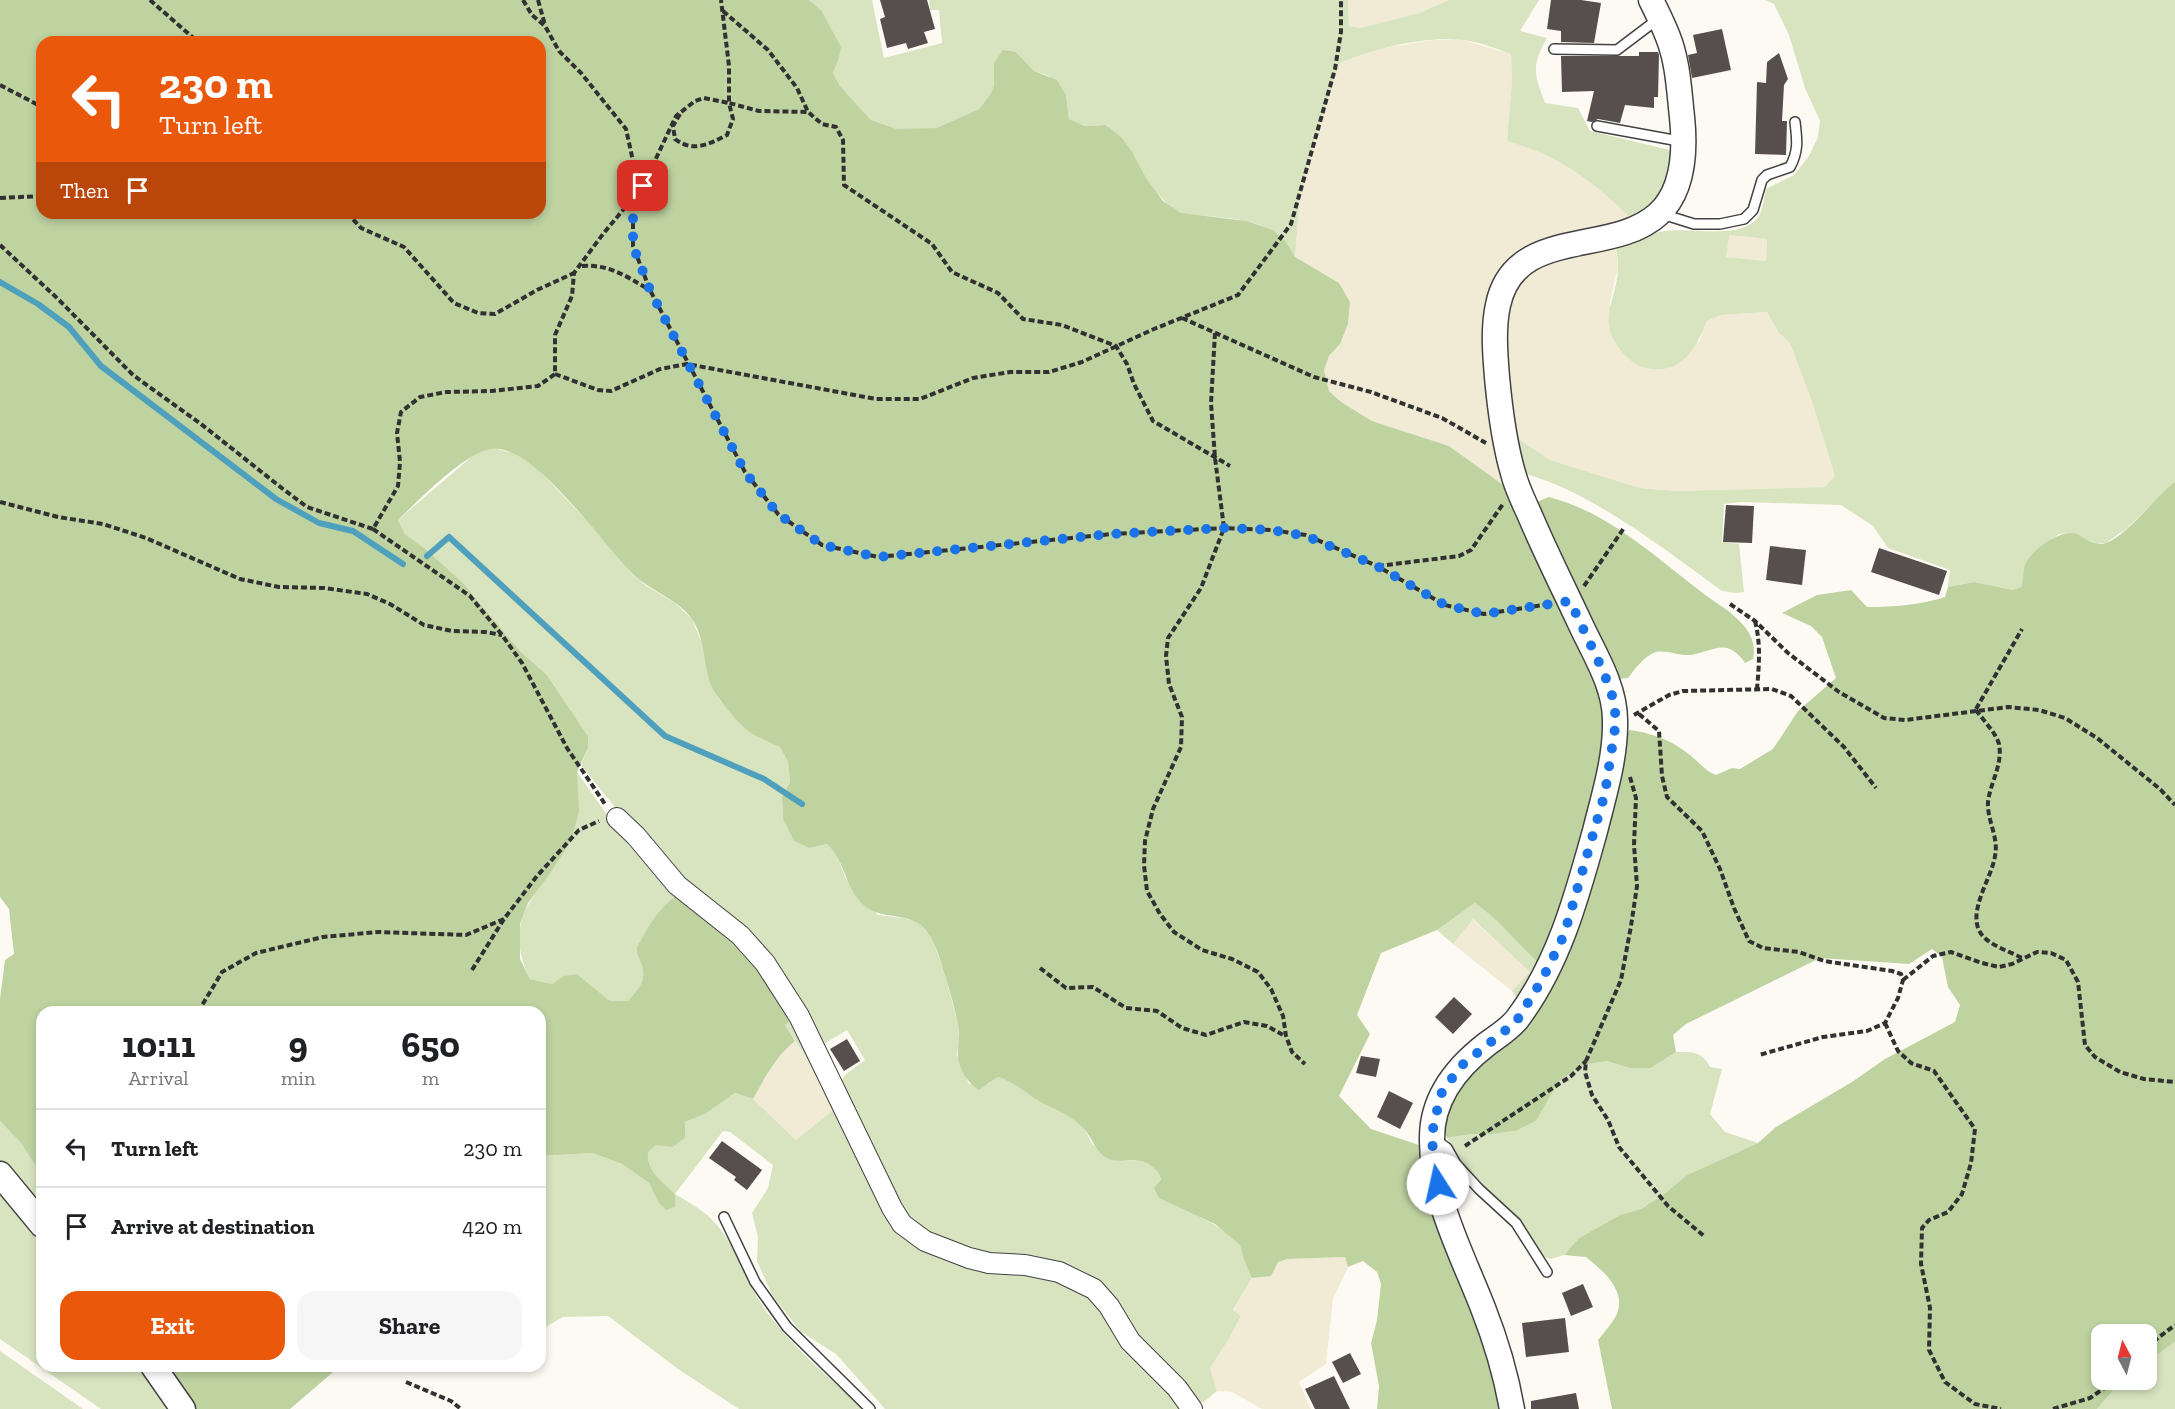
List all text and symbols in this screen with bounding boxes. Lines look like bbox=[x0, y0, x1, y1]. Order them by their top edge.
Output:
text: 230 m bbox=[159, 58, 273, 109]
icon: left bbox=[60, 60, 138, 138]
text: Turn left bbox=[159, 109, 262, 141]
pin bbox=[617, 160, 668, 211]
icon: arrive bbox=[626, 169, 659, 202]
icon: arrive bbox=[121, 174, 154, 207]
text: Then bbox=[60, 177, 109, 204]
text: 10:11 bbox=[122, 1023, 195, 1066]
text: 9 bbox=[289, 1023, 308, 1066]
text: 650 bbox=[401, 1023, 460, 1066]
text: Arrival bbox=[128, 1066, 189, 1090]
text: min bbox=[281, 1066, 315, 1090]
text: m bbox=[422, 1066, 439, 1090]
icon: left bbox=[60, 1132, 93, 1165]
text: Turn left bbox=[111, 1135, 198, 1162]
text: 230 m bbox=[463, 1135, 522, 1162]
position arrow bbox=[1406, 1152, 1470, 1216]
icon: arrive bbox=[60, 1210, 93, 1243]
text: Arrive at destination bbox=[111, 1213, 314, 1240]
text: 420 m bbox=[462, 1213, 522, 1240]
button: Exit bbox=[60, 1291, 285, 1360]
button: Share bbox=[297, 1291, 522, 1360]
north arrow bbox=[2091, 1324, 2157, 1390]
map controls bbox=[2091, 1324, 2157, 1390]

